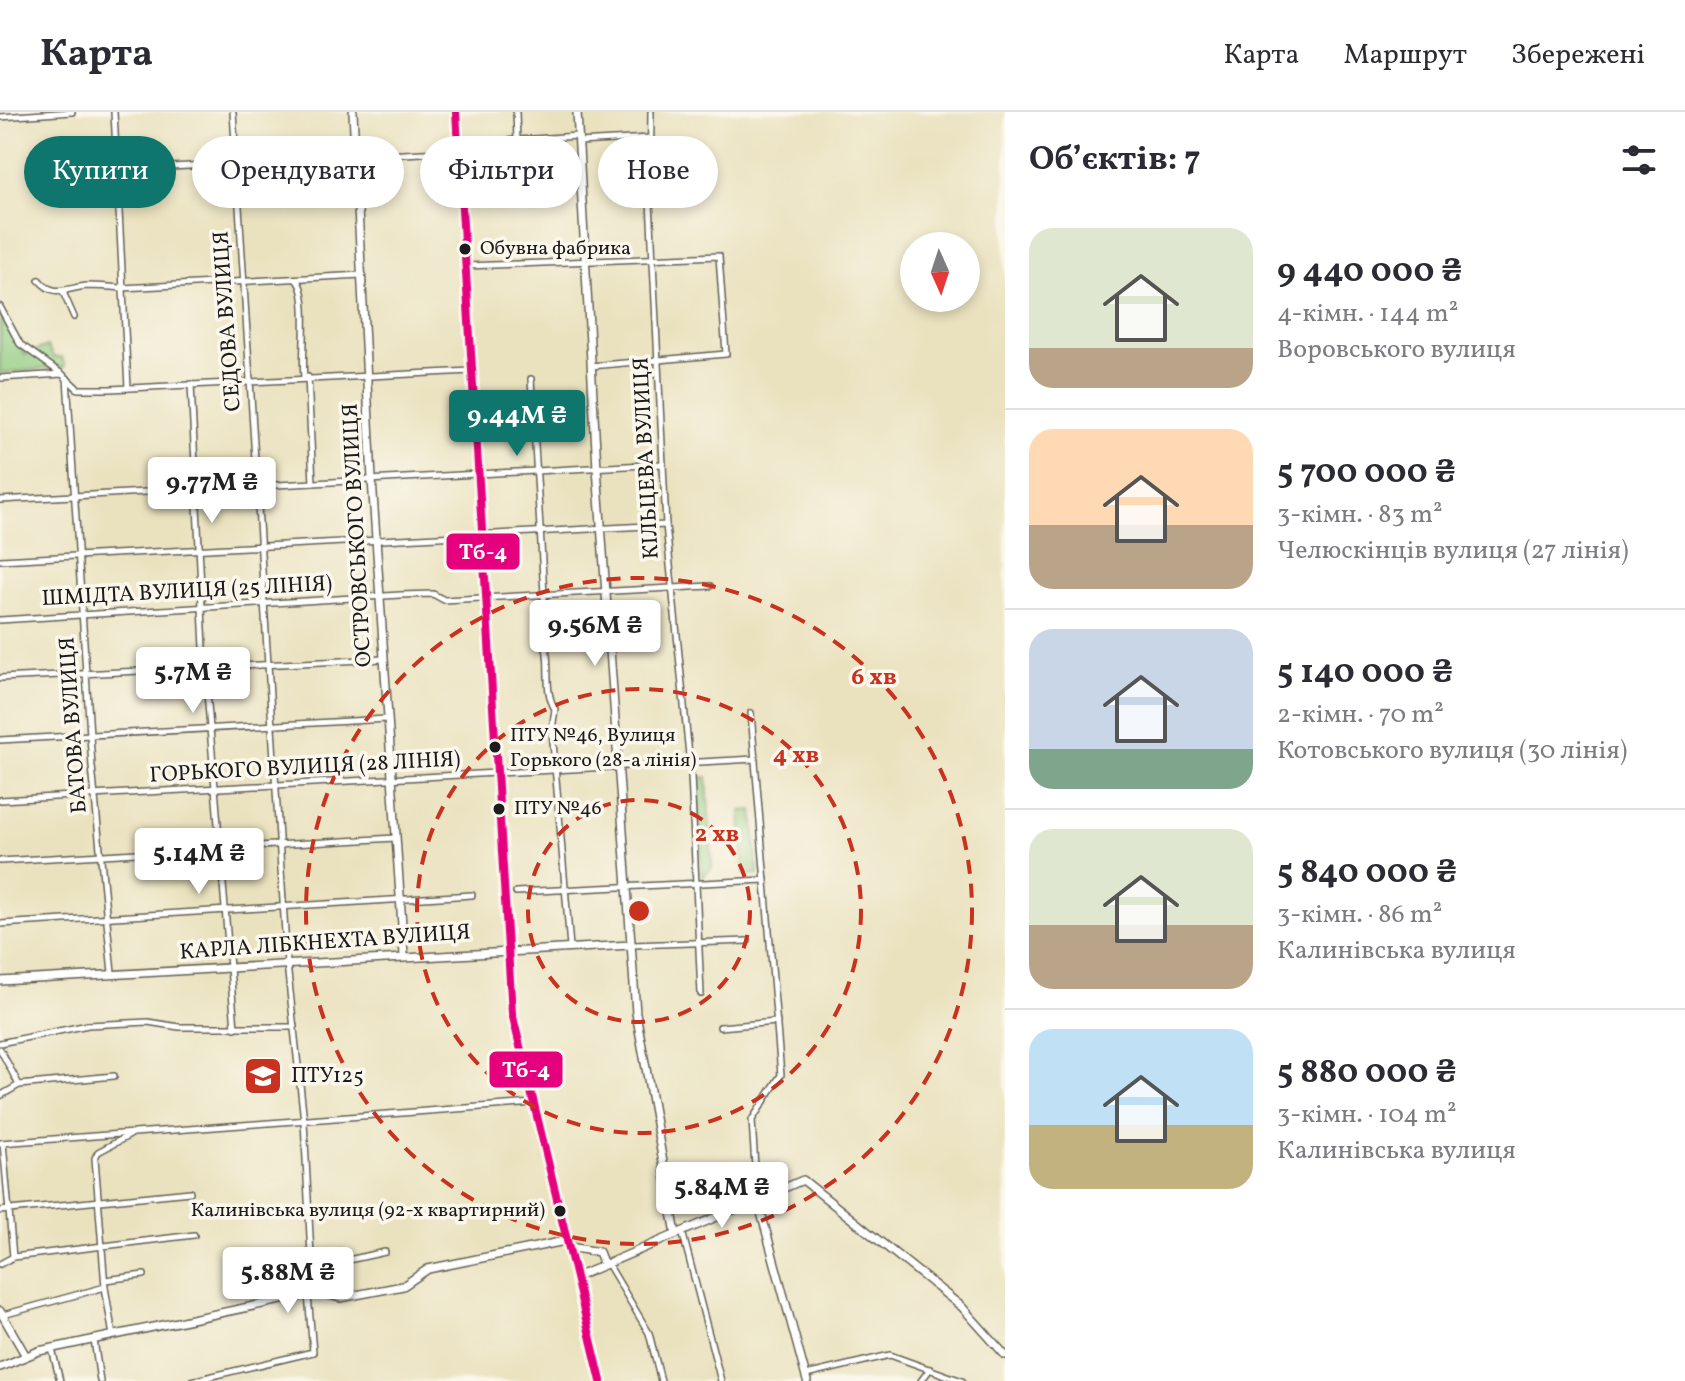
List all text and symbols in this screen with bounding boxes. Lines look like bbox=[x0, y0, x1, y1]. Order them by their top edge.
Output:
text: Карта bbox=[40, 29, 153, 82]
text: Карта bbox=[1224, 36, 1299, 75]
text: Маршрут bbox=[1343, 36, 1467, 75]
text: Збережені bbox=[1511, 36, 1645, 75]
chip: Купити bbox=[24, 136, 176, 208]
chip: Орендувати bbox=[192, 136, 404, 208]
chip: Фільтри bbox=[420, 136, 582, 208]
chip: Нове bbox=[598, 136, 718, 208]
text: Об’єктів: 7 bbox=[1029, 137, 1200, 184]
icon: filters bbox=[1617, 138, 1661, 182]
street label: СЕДОВА ВУЛИЦЯ bbox=[206, 230, 250, 412]
north arrow bbox=[900, 232, 980, 312]
map controls bbox=[900, 232, 980, 312]
place label: Обувна фабрика bbox=[480, 235, 631, 263]
marker: Обувна фабрика bbox=[457, 241, 473, 257]
text: 9 440 000 ₴ bbox=[1277, 249, 1462, 296]
icon: home bbox=[1093, 260, 1189, 356]
text: 4-кімн. · 144 m² bbox=[1277, 296, 1458, 332]
text: Воровського вулиця bbox=[1277, 332, 1516, 368]
street label: КІЛЬЦЕВА ВУЛИЦЯ bbox=[626, 356, 668, 560]
pin: 9.44M ₴ bbox=[443, 390, 591, 458]
text: 9.44M ₴ bbox=[467, 398, 567, 434]
street label: ОСТРОВСЬКОГО ВУЛИЦЯ bbox=[336, 402, 380, 668]
text: 5 700 000 ₴ bbox=[1277, 450, 1456, 497]
pin: 9.77M ₴ bbox=[138, 457, 286, 525]
icon: home bbox=[1093, 461, 1189, 557]
text: 9.77M ₴ bbox=[166, 465, 258, 501]
text: 3-кімн. · 83 m² bbox=[1277, 497, 1443, 533]
line badge: Тб-4 bbox=[445, 532, 521, 571]
text: Челюскінців вулиця (27 лiнiя) bbox=[1277, 533, 1629, 569]
text: Тб-4 bbox=[459, 538, 507, 569]
street label: ШМІДТА ВУЛИЦЯ (25 ЛIНIЯ) bbox=[41, 569, 333, 615]
pin: 9.56M ₴ bbox=[521, 600, 669, 668]
text: 9.56M ₴ bbox=[548, 608, 642, 644]
street label: БАТОВА ВУЛИЦЯ bbox=[52, 636, 96, 814]
pin: 5.7M ₴ bbox=[128, 647, 258, 715]
text: 5 140 000 ₴ bbox=[1277, 650, 1453, 697]
text: 5.7M ₴ bbox=[154, 655, 232, 691]
text: 6 хв bbox=[851, 661, 897, 695]
icon: home bbox=[1093, 661, 1189, 757]
text: 2-кімн. · 70 m² bbox=[1277, 697, 1444, 733]
place label: ПТУ №46, Вулиця Горького (28-а лінія) bbox=[510, 722, 696, 775]
text: Котовського вулиця (30 лiнiя) bbox=[1277, 733, 1627, 769]
marker: ПТУ №46, Вулиця Горького (28-а лінія) bbox=[487, 739, 503, 755]
text: 4 хв bbox=[773, 739, 819, 773]
street label: ГОРЬКОГО ВУЛИЦЯ (28 ЛIНIЯ) bbox=[149, 744, 461, 792]
place label: ПТУ №46 bbox=[514, 795, 602, 823]
marker: ПТУ №46 bbox=[491, 801, 507, 817]
text: 2 хв bbox=[695, 818, 739, 852]
pin: 5.14M ₴ bbox=[125, 828, 273, 896]
text: 5.14M ₴ bbox=[153, 836, 245, 872]
text: 5 840 000 ₴ bbox=[1277, 850, 1457, 897]
icon: home bbox=[1093, 861, 1189, 957]
centre of rings bbox=[625, 897, 653, 925]
text: 3-кімн. · 86 m² bbox=[1277, 897, 1442, 933]
street label: КАРЛА ЛІБКНЕХТА ВУЛИЦЯ bbox=[179, 917, 471, 969]
text: Калинівська вулиця bbox=[1277, 933, 1516, 969]
line badge: Тб-4 bbox=[488, 1050, 564, 1089]
text: 5 880 000 ₴ bbox=[1277, 1050, 1457, 1097]
school or university icon: ПТУ125 bbox=[242, 1055, 284, 1097]
text: Тб-4 bbox=[502, 1056, 550, 1087]
place label: ПТУ125 bbox=[291, 1061, 364, 1092]
icon: home bbox=[1093, 1061, 1189, 1157]
text: 3-кімн. · 104 m² bbox=[1277, 1097, 1457, 1133]
text: Калинівська вулиця bbox=[1277, 1133, 1516, 1169]
pin: 5.84M ₴ bbox=[648, 1162, 796, 1230]
text: 5.84M ₴ bbox=[674, 1170, 770, 1206]
place label: Калинівська вулиця (92-х квартирний) bbox=[191, 1197, 545, 1225]
marker: Калинівська вулиця (92-х квартирний) bbox=[552, 1203, 568, 1219]
pin: 5.88M ₴ bbox=[214, 1247, 362, 1315]
text: 5.88M ₴ bbox=[241, 1255, 335, 1291]

